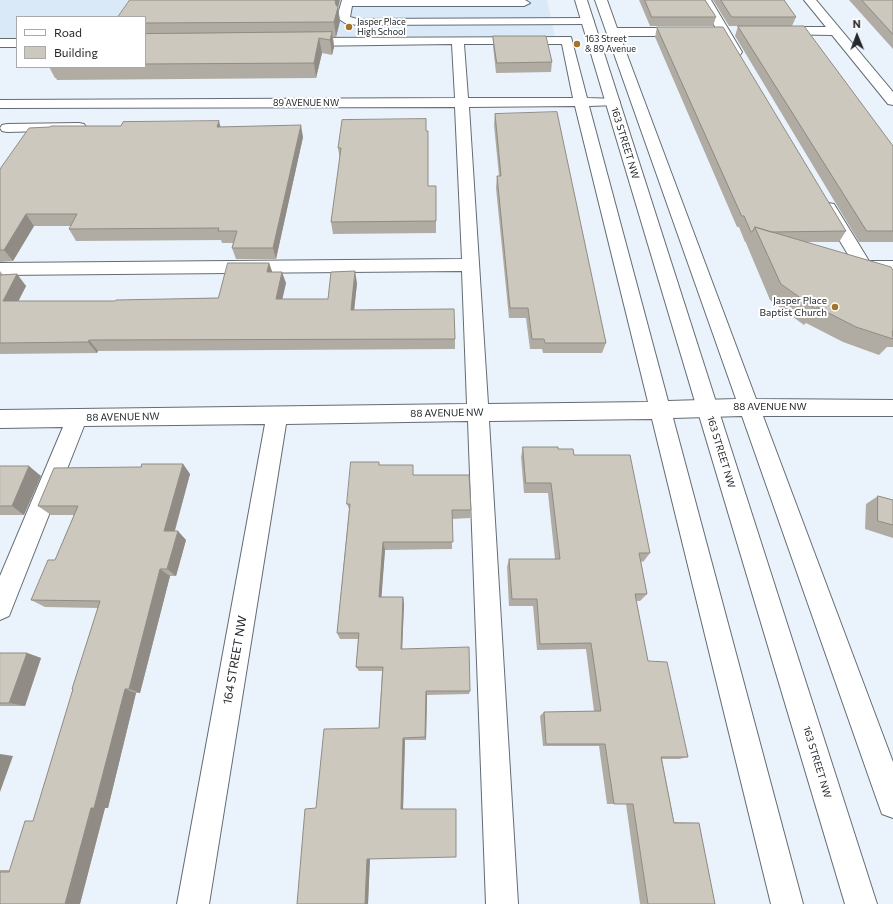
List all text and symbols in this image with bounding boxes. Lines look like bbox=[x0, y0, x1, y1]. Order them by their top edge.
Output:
legend bbox=[16, 16, 146, 68]
north arrow bbox=[837, 16, 877, 56]
place label: Jasper Place High School bbox=[357, 17, 406, 38]
text: N bbox=[853, 17, 861, 30]
marker: Jasper Place High School bbox=[344, 22, 354, 32]
text: Road bbox=[54, 25, 82, 39]
place label: 163 Street & 89 Avenue bbox=[585, 34, 636, 55]
marker: 163 Street & 89 Avenue bbox=[572, 39, 582, 49]
text: Building bbox=[54, 45, 98, 59]
street label: 89 AVENUE NW bbox=[273, 98, 339, 108]
street label: 163 STREET NW bbox=[608, 106, 642, 180]
place label: Jasper Place Baptist Church bbox=[760, 295, 827, 318]
marker: Jasper Place Baptist Church bbox=[830, 302, 840, 312]
street label: 88 AVENUE NW bbox=[733, 401, 807, 413]
street label: 88 AVENUE NW bbox=[410, 406, 484, 420]
street label: 88 AVENUE NW bbox=[86, 410, 160, 424]
street label: 163 STREET NW bbox=[704, 415, 738, 489]
street label: 164 STREET NW bbox=[220, 614, 250, 706]
street label: 163 STREET NW bbox=[800, 725, 834, 799]

